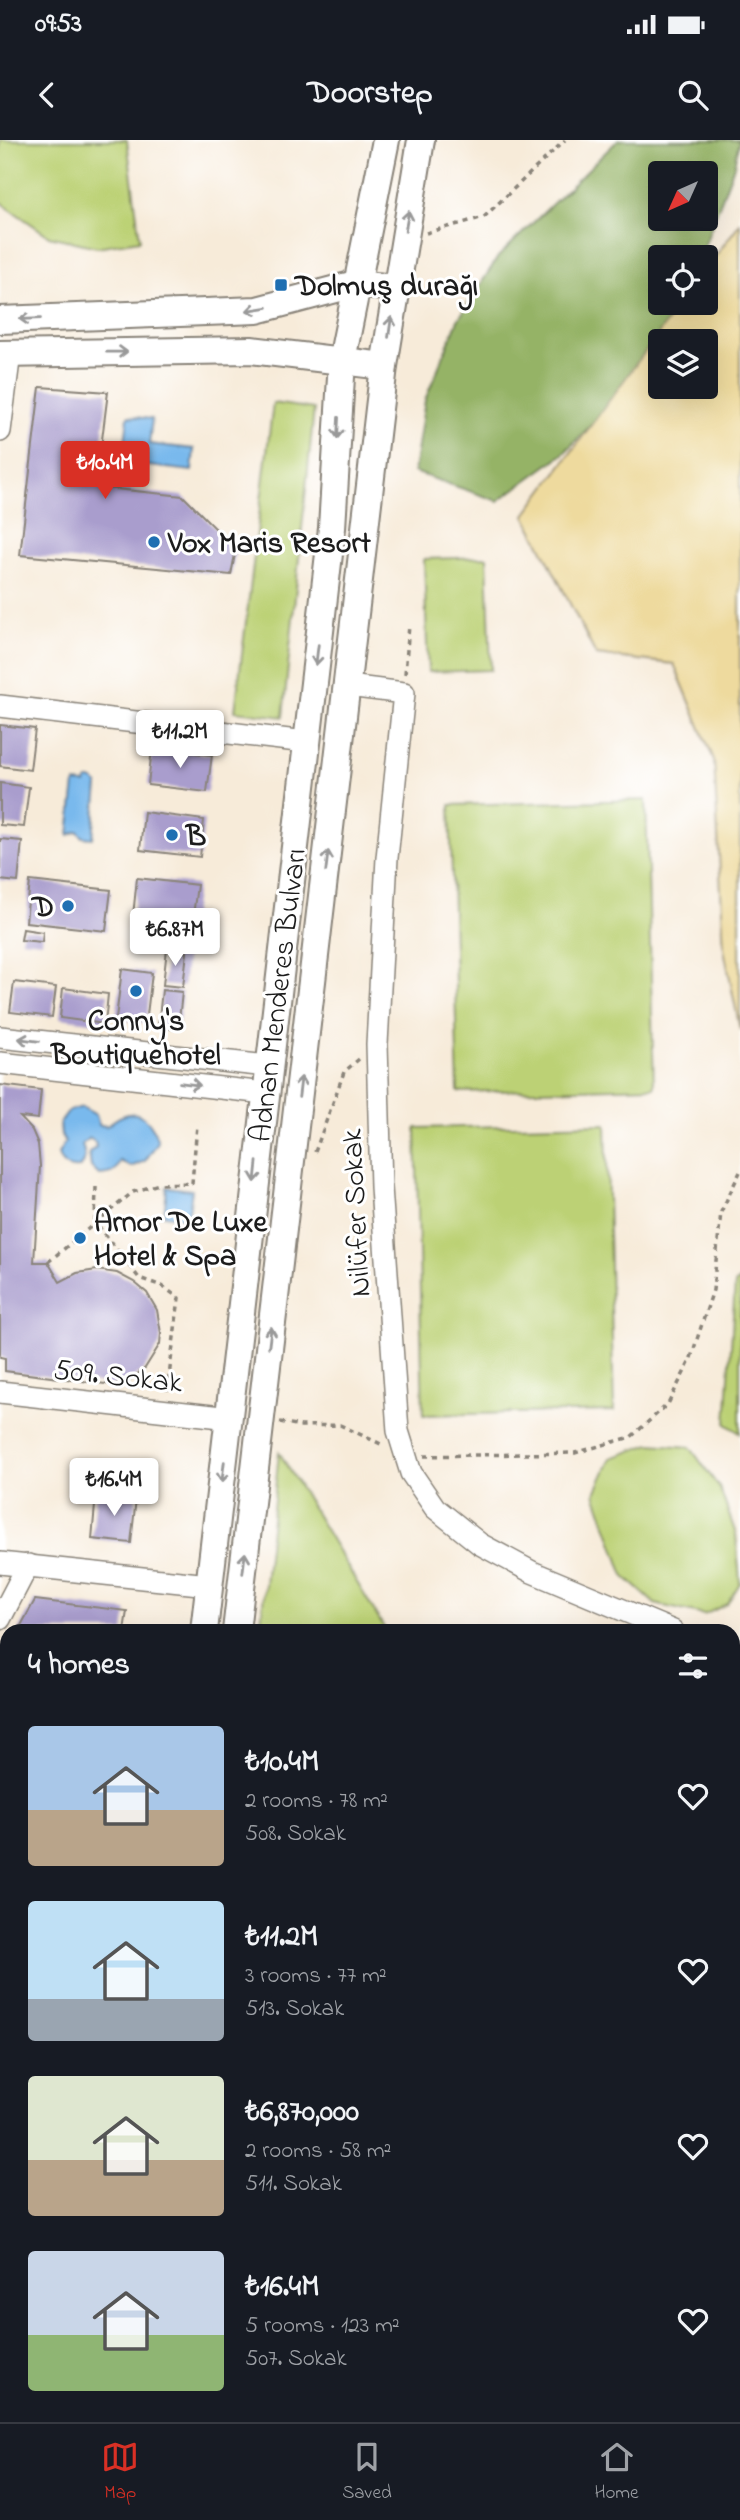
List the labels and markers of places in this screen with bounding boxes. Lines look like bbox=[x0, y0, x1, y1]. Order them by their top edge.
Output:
place label: Dolmuş durağı bbox=[293, 266, 478, 311]
marker: Dolmuş durağı bbox=[273, 277, 289, 293]
pin: ₺10.4M bbox=[48, 442, 162, 501]
place label: Vox Maris Resort bbox=[167, 523, 372, 567]
marker: Vox Maris Resort bbox=[146, 534, 162, 550]
pin: ₺11.2M bbox=[123, 710, 237, 770]
place label: B bbox=[184, 816, 206, 860]
marker: B bbox=[164, 827, 180, 843]
place label: D bbox=[30, 887, 54, 931]
marker: D bbox=[60, 898, 76, 914]
pin: ₺6.87M bbox=[118, 908, 232, 968]
marker: Conny's Boutiquehotel bbox=[128, 983, 144, 999]
place label: Conny's Boutiquehotel bbox=[49, 1001, 221, 1079]
place label: Arnor De Luxe Hotel & Spa bbox=[94, 1202, 269, 1280]
marker: Arnor De Luxe Hotel & Spa bbox=[72, 1230, 88, 1246]
pin: ₺16.4M bbox=[57, 1458, 171, 1518]

